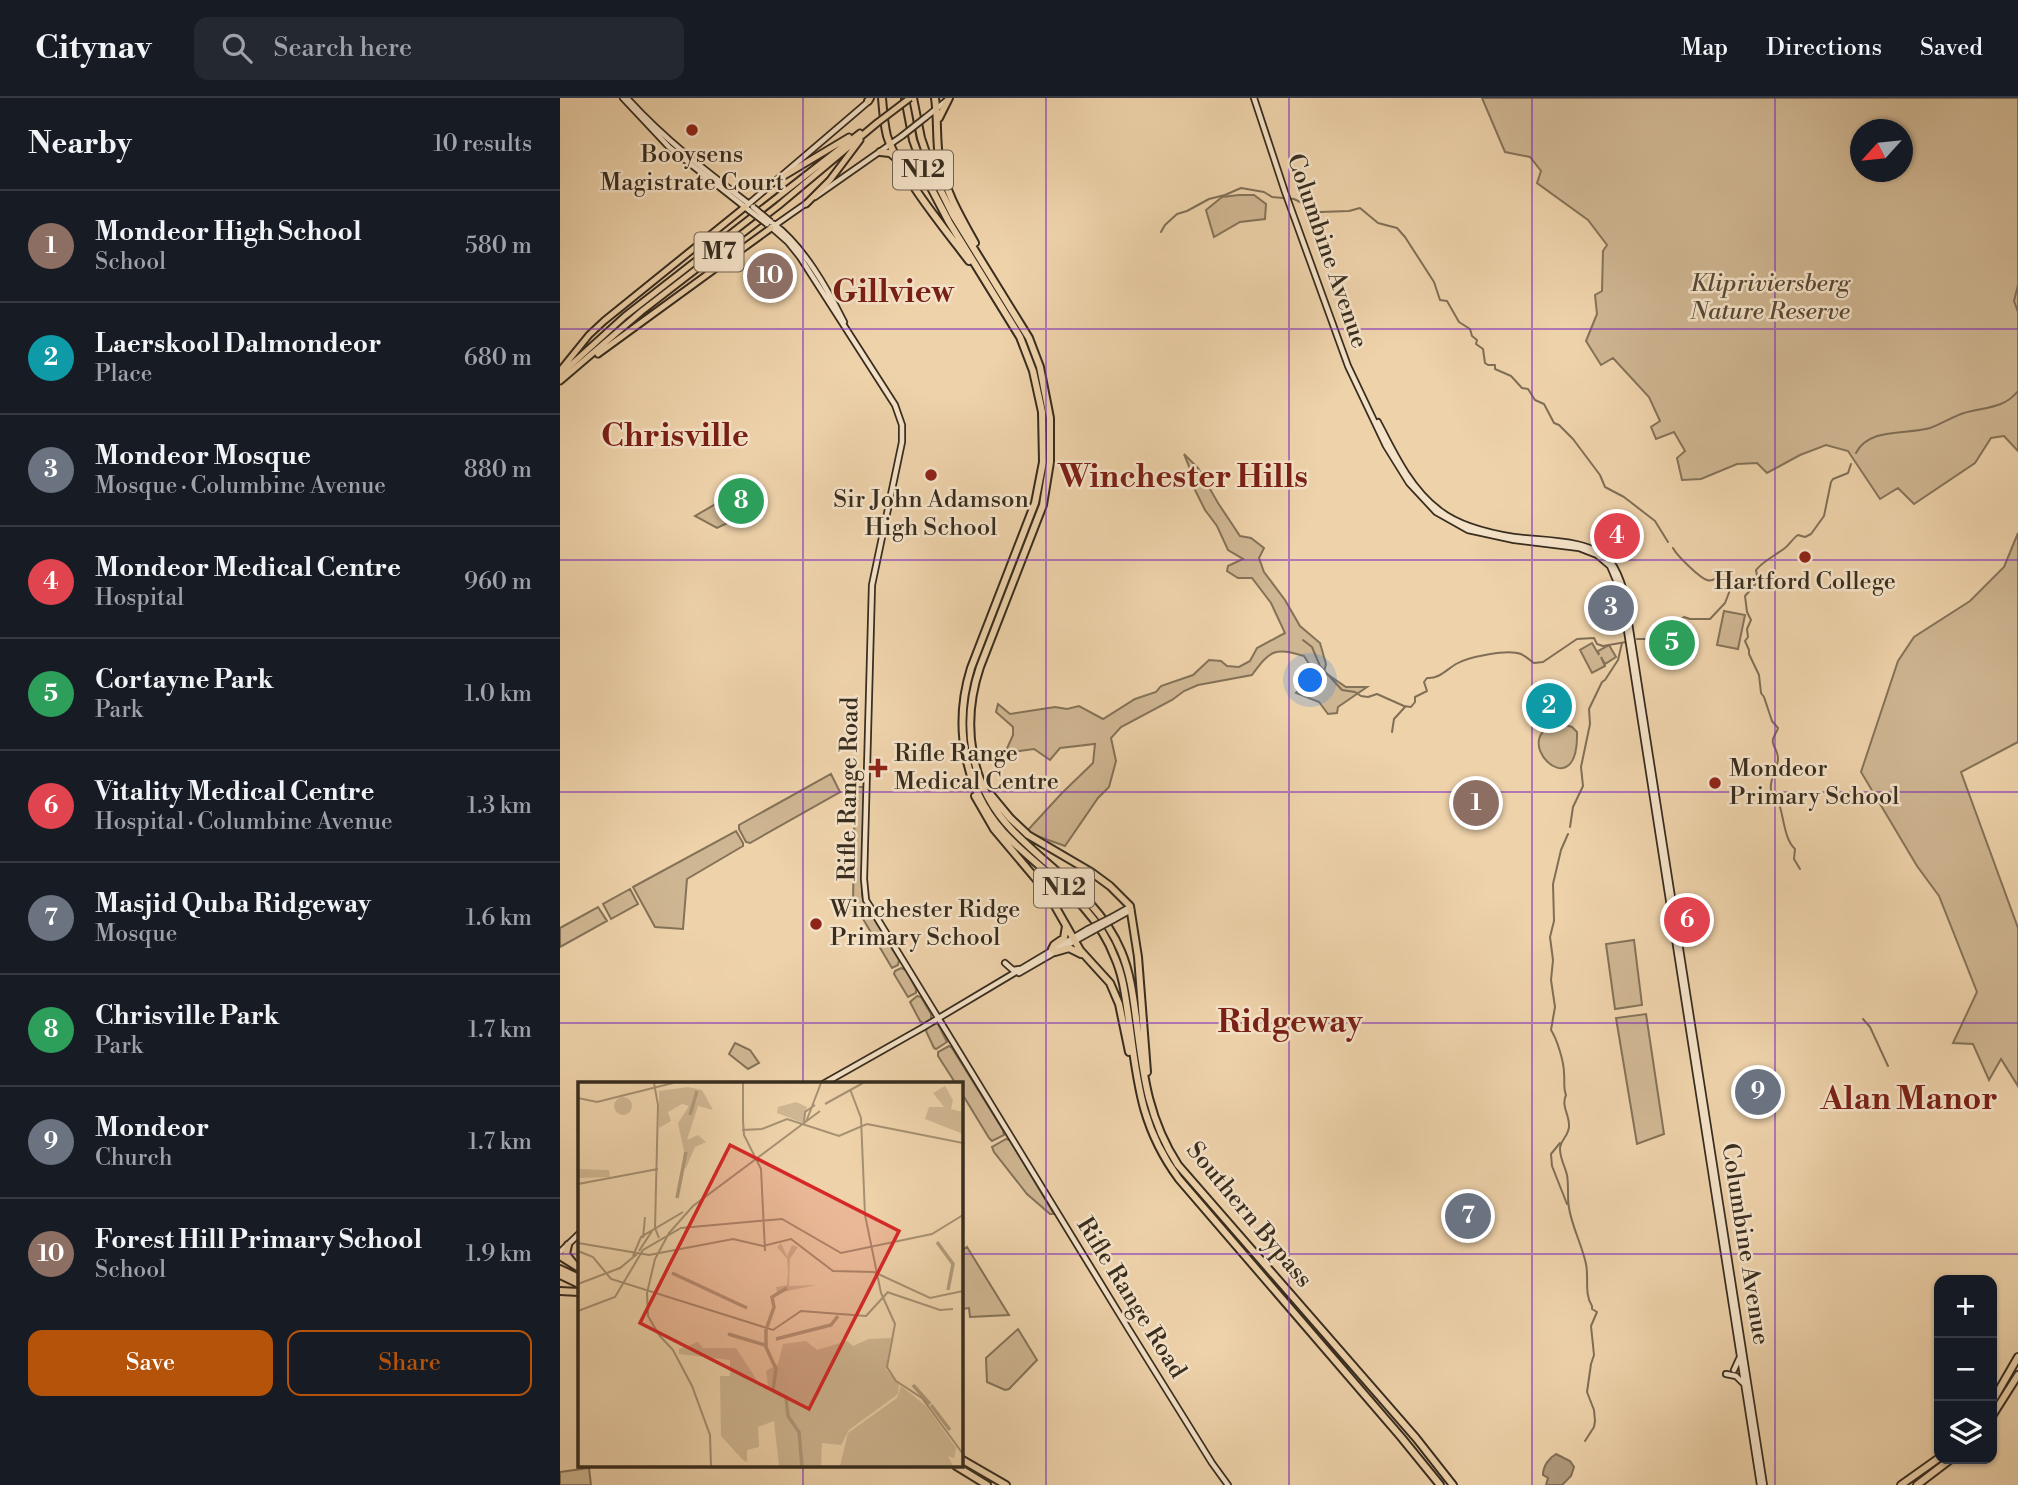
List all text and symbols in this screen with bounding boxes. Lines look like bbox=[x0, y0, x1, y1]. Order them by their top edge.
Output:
search box bbox=[194, 17, 684, 80]
text: Citynav bbox=[35, 28, 152, 69]
icon: search bbox=[218, 29, 256, 67]
text: Search here bbox=[274, 32, 412, 64]
text: Map bbox=[1681, 33, 1728, 63]
text: Directions bbox=[1766, 33, 1882, 63]
text: Saved bbox=[1920, 33, 1983, 63]
north arrow bbox=[1850, 119, 1913, 182]
marker: Booysens Magistrate Court bbox=[684, 122, 700, 138]
text: Nearby bbox=[28, 125, 132, 163]
text: 10 results bbox=[433, 130, 532, 158]
place label: Booysens Magistrate Court bbox=[600, 140, 784, 198]
street label: Columbine Avenue bbox=[1280, 150, 1374, 352]
road number: N12 bbox=[893, 151, 953, 190]
text: Mondeor High School bbox=[95, 216, 361, 248]
text: 1 bbox=[45, 232, 57, 260]
text: 580 m bbox=[465, 232, 532, 260]
road number: M7 bbox=[694, 232, 744, 272]
text: School bbox=[95, 248, 166, 276]
pin: 10 bbox=[747, 250, 793, 302]
park label: Klipriviersberg Nature Reserve bbox=[1689, 269, 1851, 327]
district label: Gillview bbox=[832, 272, 955, 312]
text: Laerskool Dalmondeor bbox=[95, 328, 381, 360]
text: 2 bbox=[44, 344, 58, 372]
text: 680 m bbox=[464, 344, 532, 372]
text: Place bbox=[95, 360, 152, 388]
district label: Chrisville bbox=[601, 416, 749, 456]
text: Mondeor Mosque bbox=[95, 440, 311, 472]
text: 3 bbox=[44, 456, 58, 484]
text: 880 m bbox=[464, 456, 532, 484]
district label: Winchester Hills bbox=[1057, 457, 1308, 497]
marker: Sir John Adamson High School bbox=[923, 467, 939, 483]
text: Mosque · Columbine Avenue bbox=[95, 472, 386, 500]
pin: 8 bbox=[718, 475, 764, 527]
place label: Sir John Adamson High School bbox=[833, 485, 1029, 543]
pin: 4 bbox=[1594, 510, 1640, 562]
marker: Hartford College bbox=[1797, 549, 1813, 565]
text: Mondeor Medical Centre bbox=[95, 552, 401, 584]
place label: Hartford College bbox=[1714, 567, 1896, 597]
text: 4 bbox=[43, 568, 59, 596]
text: 960 m bbox=[464, 568, 532, 596]
pin: 3 bbox=[1588, 582, 1634, 634]
text: Hospital bbox=[95, 584, 184, 612]
pin: 5 bbox=[1649, 617, 1695, 669]
your location bbox=[1293, 663, 1327, 697]
text: Cortayne Park bbox=[95, 664, 274, 696]
text: 5 bbox=[44, 680, 58, 708]
text: 1.0 km bbox=[464, 680, 532, 708]
pin: 2 bbox=[1526, 680, 1572, 732]
text: Park bbox=[95, 696, 143, 724]
street label: Rifle Range Road bbox=[832, 696, 866, 881]
place label: Rifle Range Medical Centre bbox=[894, 739, 1059, 797]
place label: Mondeor Primary School bbox=[1729, 754, 1899, 812]
marker: Rifle Range Medical Centre bbox=[868, 758, 888, 778]
marker: Mondeor Primary School bbox=[1707, 775, 1723, 791]
text: Vitality Medical Centre bbox=[95, 776, 375, 808]
pin: 1 bbox=[1453, 777, 1499, 829]
text: 6 bbox=[44, 792, 58, 820]
text: 1.3 km bbox=[467, 792, 532, 820]
text: Hospital · Columbine Avenue bbox=[95, 808, 393, 836]
road number: N12 bbox=[1034, 868, 1094, 908]
text: Masjid Quba Ridgeway bbox=[95, 888, 371, 920]
pin: 6 bbox=[1664, 894, 1710, 946]
place label: Winchester Ridge Primary School bbox=[829, 895, 1020, 953]
text: 7 bbox=[44, 904, 58, 932]
text: 1.6 km bbox=[466, 904, 532, 932]
marker: Winchester Ridge Primary School bbox=[808, 916, 824, 932]
text: Mosque bbox=[95, 920, 177, 948]
text: Chrisville Park bbox=[95, 1000, 279, 1032]
district label: Ridgeway bbox=[1218, 1002, 1363, 1042]
text: 8 bbox=[44, 1016, 58, 1044]
text: 1.7 km bbox=[468, 1016, 532, 1044]
text: Park bbox=[95, 1032, 143, 1060]
pin: 9 bbox=[1735, 1066, 1781, 1118]
district label: Alan Manor bbox=[1819, 1079, 1998, 1119]
inset map bbox=[578, 1082, 962, 1468]
text: Mondeor bbox=[95, 1112, 209, 1144]
text: 9 bbox=[44, 1128, 58, 1156]
text: 1.7 km bbox=[468, 1128, 532, 1156]
street label: Southern Bypass bbox=[1179, 1136, 1319, 1294]
street label: Columbine Avenue bbox=[1714, 1141, 1776, 1347]
text: Church bbox=[95, 1144, 172, 1172]
pin: 7 bbox=[1445, 1190, 1491, 1242]
street label: Rifle Range Road bbox=[1069, 1212, 1193, 1384]
text: Forest Hill Primary School bbox=[95, 1224, 422, 1256]
text: 10 bbox=[37, 1240, 65, 1268]
text: 1.9 km bbox=[466, 1240, 532, 1268]
text: School bbox=[95, 1256, 166, 1284]
map controls bbox=[1934, 1275, 1997, 1464]
button: + bbox=[1934, 1275, 1997, 1338]
button: Save bbox=[28, 1330, 273, 1396]
button: Share bbox=[287, 1330, 532, 1396]
button: − bbox=[1934, 1338, 1997, 1401]
button: layers bbox=[1934, 1401, 1997, 1464]

